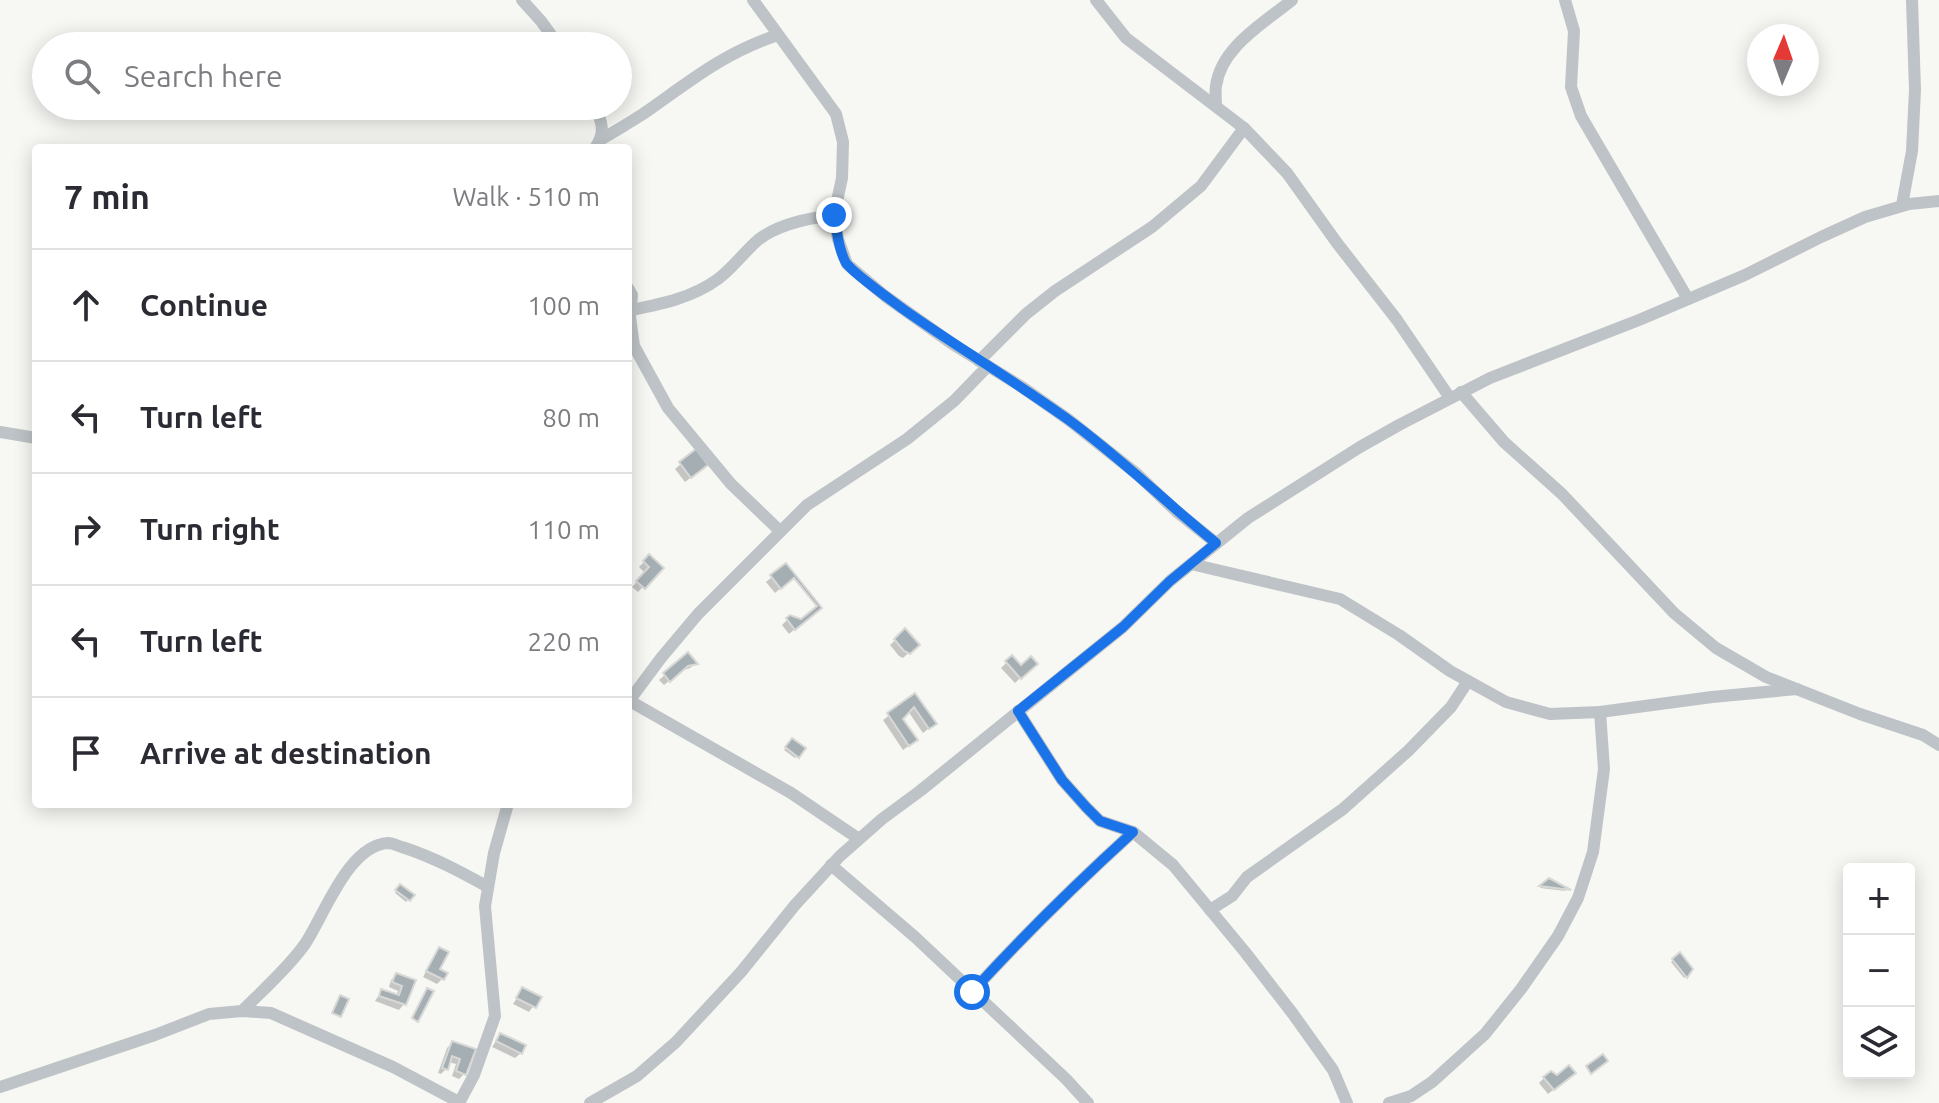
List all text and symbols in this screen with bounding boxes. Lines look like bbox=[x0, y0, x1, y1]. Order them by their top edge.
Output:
north arrow bbox=[1747, 24, 1819, 96]
search box bbox=[32, 32, 632, 120]
icon: search bbox=[60, 54, 104, 98]
text: Search here bbox=[124, 59, 283, 93]
text: 7 min bbox=[64, 177, 150, 215]
text: Walk · 510 m bbox=[452, 182, 600, 211]
route end bbox=[816, 197, 852, 233]
icon: ahead bbox=[64, 283, 108, 327]
text: Continue bbox=[140, 288, 268, 322]
text: 100 m bbox=[528, 291, 600, 320]
icon: left bbox=[64, 395, 108, 439]
text: Turn left bbox=[140, 400, 262, 434]
text: 80 m bbox=[542, 403, 600, 432]
icon: right bbox=[64, 507, 108, 551]
text: Turn right bbox=[140, 512, 280, 546]
text: 110 m bbox=[528, 515, 600, 544]
icon: left bbox=[64, 619, 108, 663]
text: Turn left bbox=[140, 624, 262, 658]
text: 220 m bbox=[528, 627, 600, 656]
icon: arrive bbox=[64, 731, 108, 775]
text: Arrive at destination bbox=[140, 736, 432, 770]
map controls bbox=[1843, 863, 1915, 1079]
button: + bbox=[1843, 863, 1915, 935]
button: − bbox=[1843, 935, 1915, 1007]
route start bbox=[954, 974, 990, 1010]
button: layers bbox=[1843, 1007, 1915, 1079]

